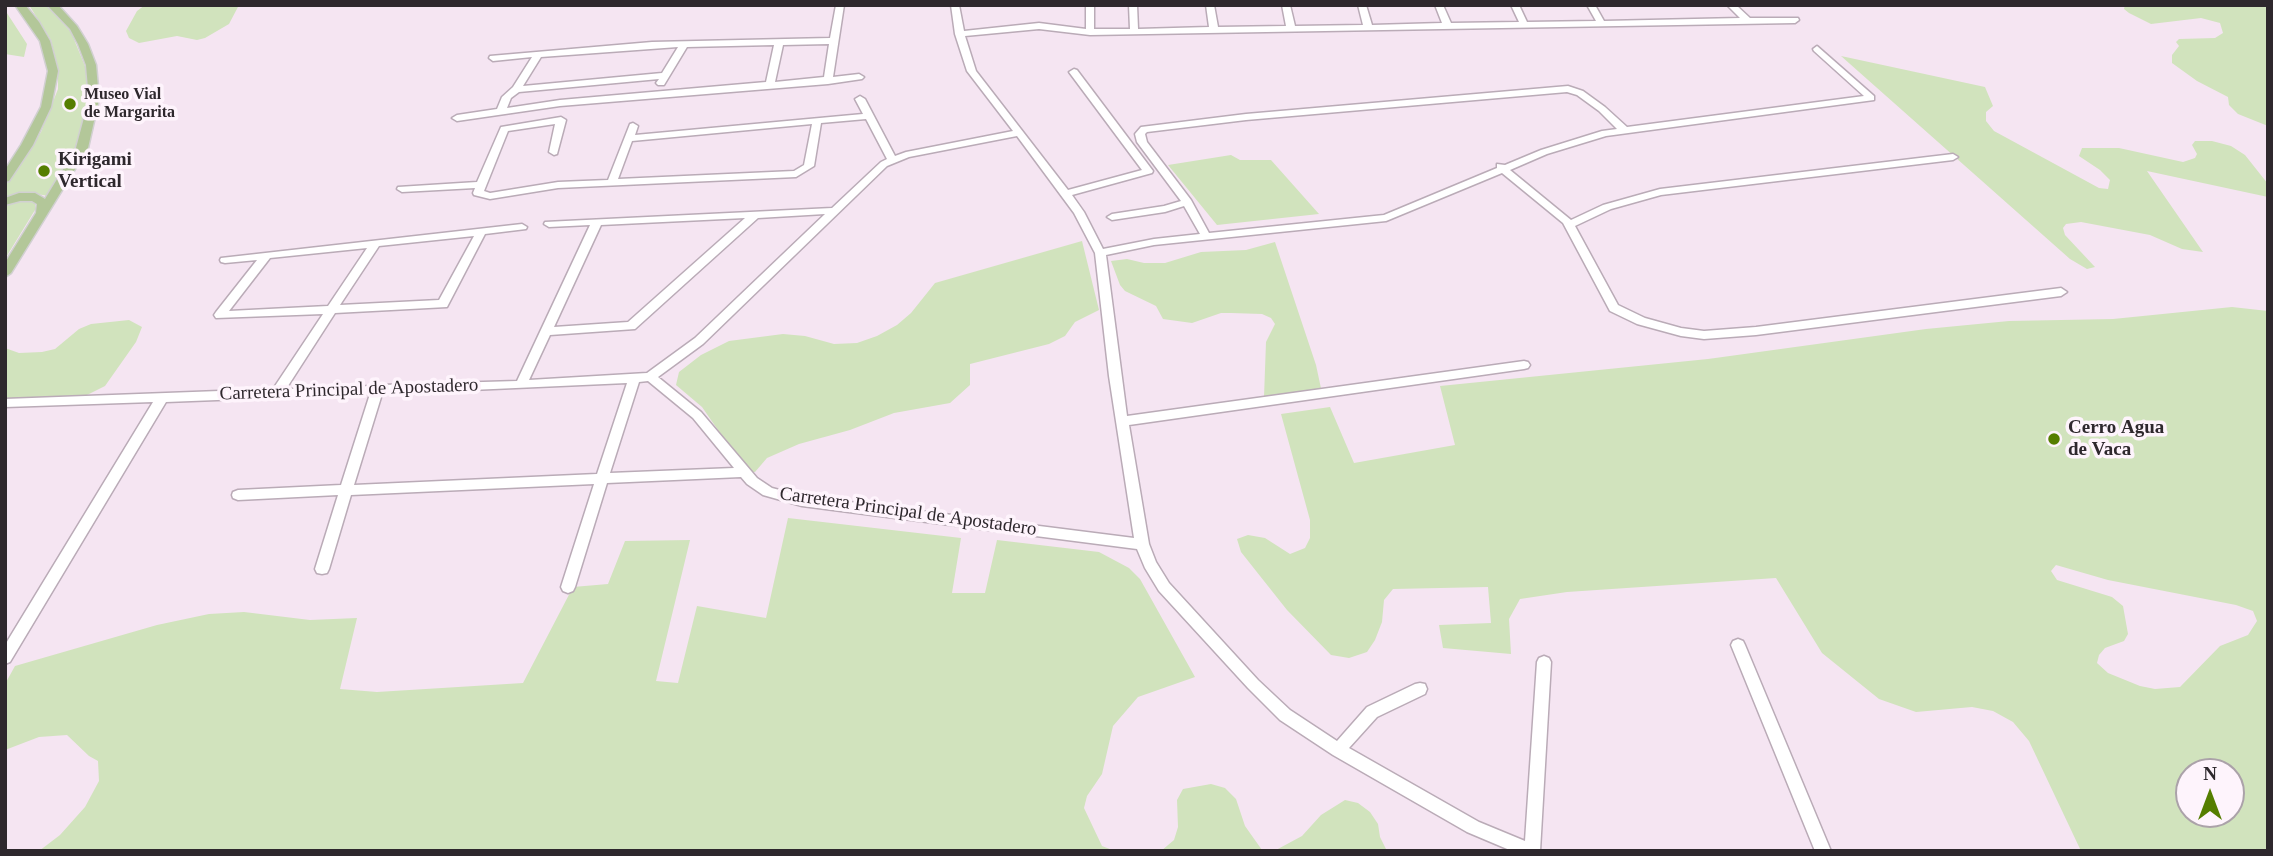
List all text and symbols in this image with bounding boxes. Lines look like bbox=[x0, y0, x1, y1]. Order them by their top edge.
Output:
place label: Museo Vial de Margarita bbox=[84, 85, 175, 123]
marker: Museo Vial de Margarita bbox=[62, 96, 78, 112]
place label: Kirigami Vertical bbox=[58, 149, 132, 193]
marker: Kirigami Vertical bbox=[36, 163, 52, 179]
street label: Carretera Principal de Apostadero bbox=[219, 374, 479, 406]
place label: Cerro Agua de Vaca bbox=[2068, 417, 2164, 461]
marker: Cerro Agua de Vaca bbox=[2046, 431, 2062, 447]
street label: Carretera Principal de Apostadero bbox=[778, 483, 1038, 541]
north arrow bbox=[2175, 758, 2245, 828]
text: N bbox=[2203, 763, 2217, 784]

